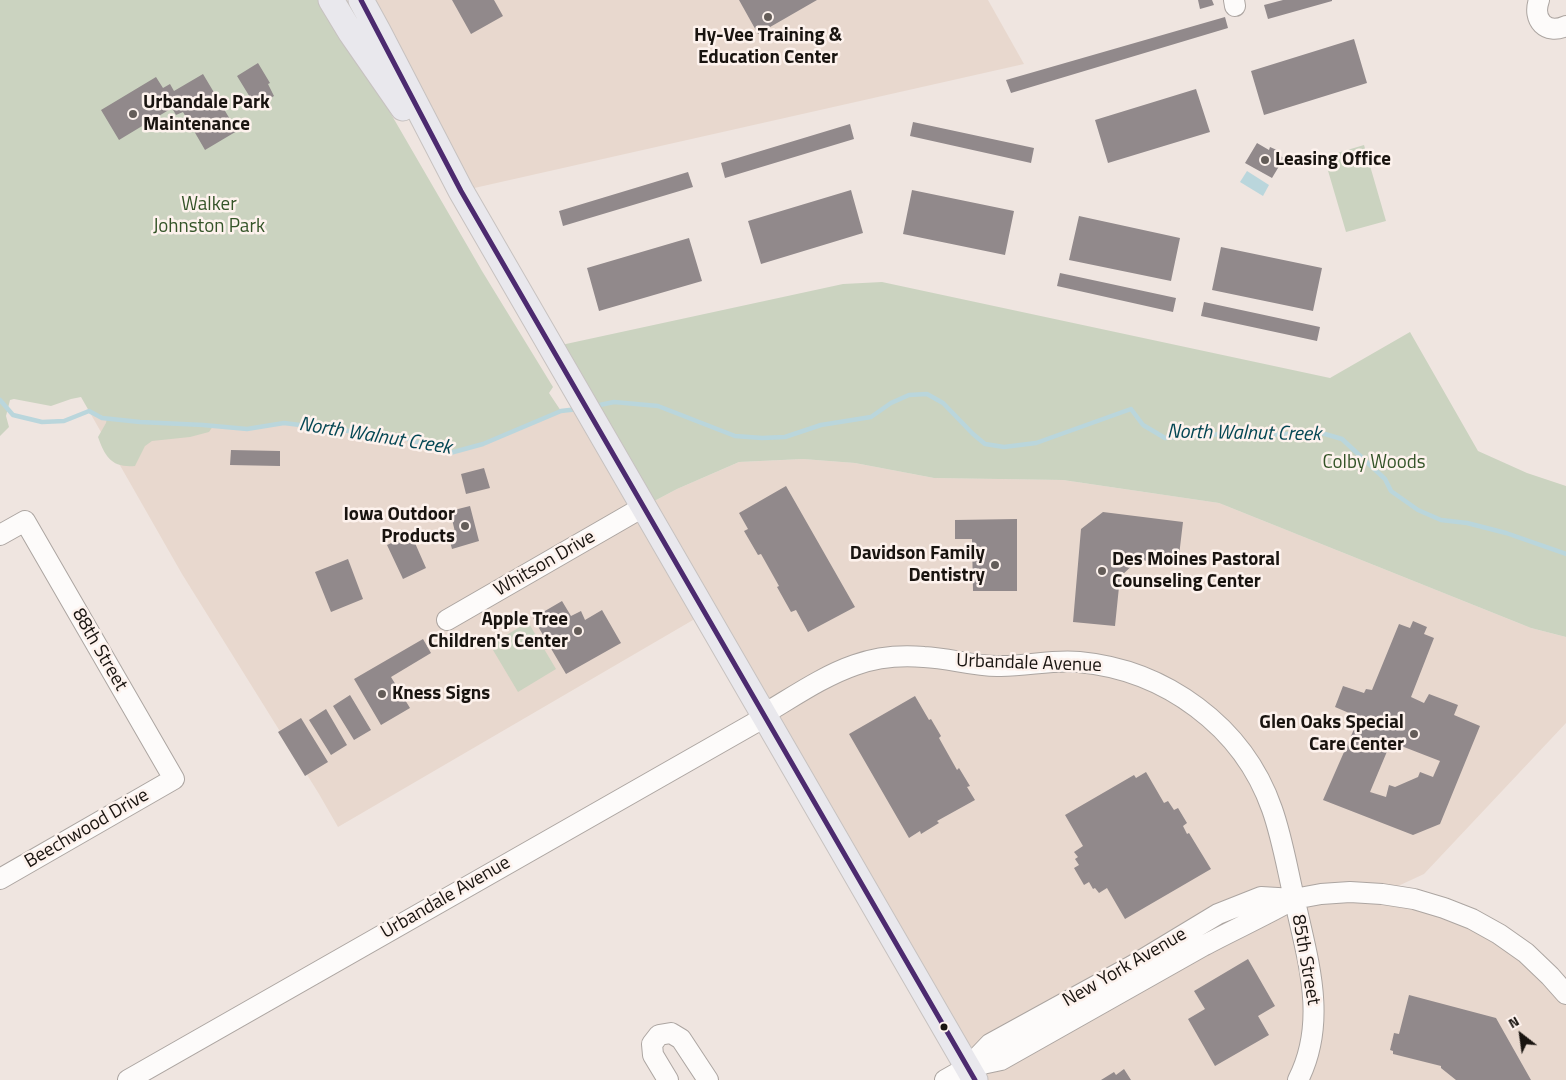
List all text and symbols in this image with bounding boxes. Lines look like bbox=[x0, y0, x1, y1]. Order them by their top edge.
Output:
marker: Hy-Vee Training & Education Center bbox=[762, 11, 774, 23]
place label: Hy-Vee Training & Education Center bbox=[694, 25, 842, 69]
place label: Urbandale Park Maintenance bbox=[143, 92, 270, 136]
marker: Urbandale Park Maintenance bbox=[127, 108, 139, 120]
place label: Leasing Office bbox=[1275, 149, 1391, 171]
marker: Leasing Office bbox=[1259, 154, 1271, 166]
park label: Walker Johnston Park bbox=[153, 194, 265, 238]
water label: North Walnut Creek bbox=[297, 413, 453, 461]
water label: North Walnut Creek bbox=[1167, 421, 1321, 447]
park label: Colby Woods bbox=[1322, 452, 1426, 474]
place label: Iowa Outdoor Products bbox=[343, 504, 455, 548]
marker: Iowa Outdoor Products bbox=[459, 520, 471, 532]
street label: Whitson Drive bbox=[491, 526, 599, 602]
place label: Davidson Family Dentistry bbox=[850, 543, 985, 587]
place label: Des Moines Pastoral Counseling Center bbox=[1112, 549, 1280, 593]
marker: Davidson Family Dentistry bbox=[989, 559, 1001, 571]
marker: Des Moines Pastoral Counseling Center bbox=[1096, 565, 1108, 577]
street label: 88th Street bbox=[66, 605, 132, 695]
place label: Apple Tree Children's Center bbox=[428, 609, 568, 653]
marker: Apple Tree Children's Center bbox=[572, 625, 584, 637]
street label: Urbandale Avenue bbox=[956, 650, 1102, 678]
place label: Kness Signs bbox=[392, 683, 490, 705]
marker: Kness Signs bbox=[376, 688, 388, 700]
place label: Glen Oaks Special Care Center bbox=[1259, 712, 1404, 756]
marker: Glen Oaks Special Care Center bbox=[1408, 728, 1420, 740]
street label: Beechwood Drive bbox=[21, 784, 153, 874]
street label: Urbandale Avenue bbox=[377, 852, 515, 944]
street label: 85th Street bbox=[1286, 913, 1324, 1007]
street label: New York Avenue bbox=[1059, 923, 1191, 1013]
north arrow bbox=[1496, 1010, 1546, 1060]
text: N bbox=[1504, 1010, 1523, 1033]
unlabelled marker bbox=[939, 1022, 949, 1032]

